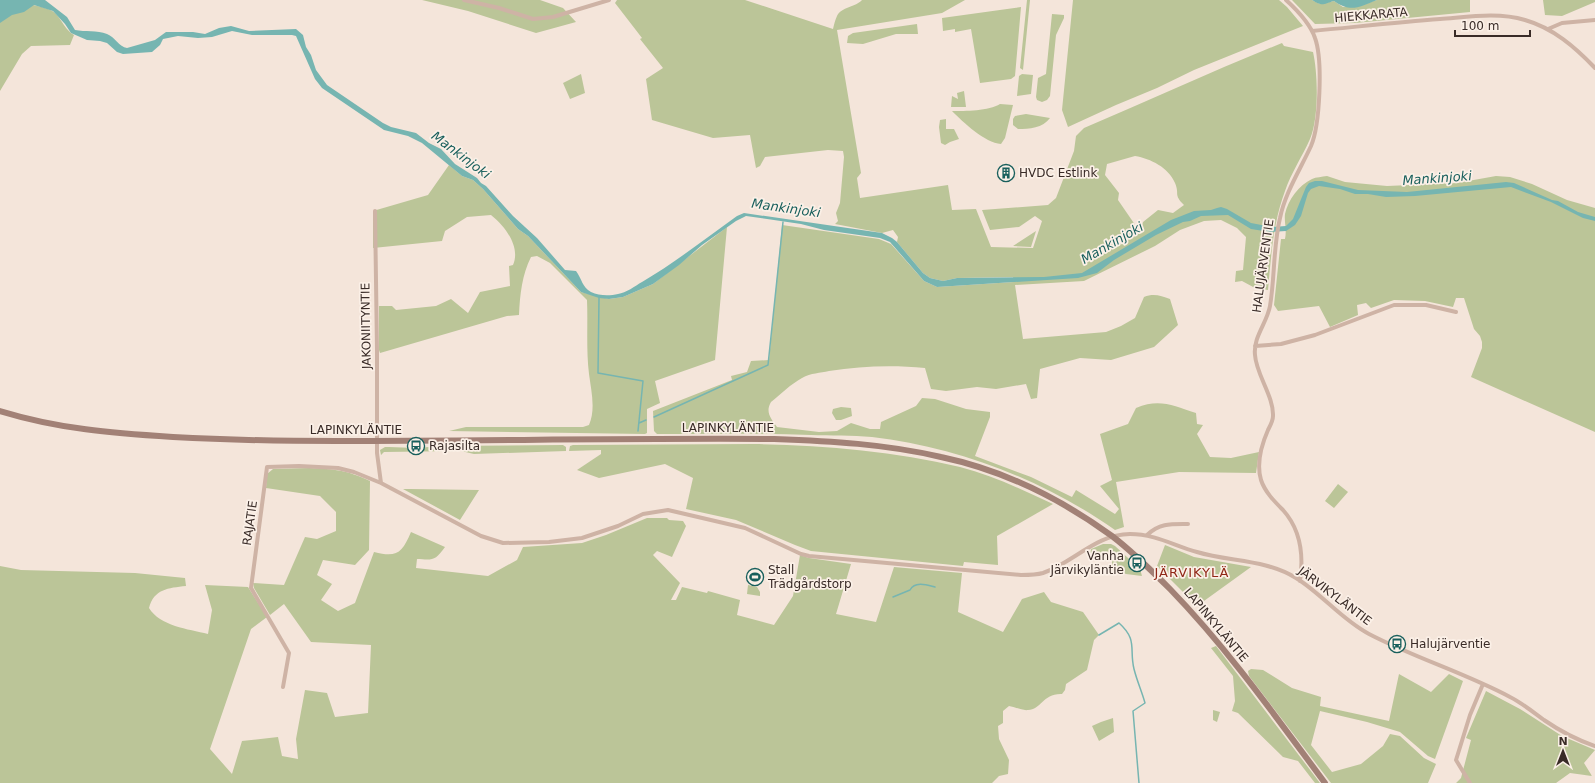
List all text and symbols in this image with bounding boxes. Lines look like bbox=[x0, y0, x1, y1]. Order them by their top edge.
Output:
street label: HIEKKARATA bbox=[1334, 5, 1409, 25]
scale bar bbox=[1455, 12, 1530, 38]
text: 100 m bbox=[1461, 19, 1499, 33]
water label: Mankinjoki bbox=[429, 128, 494, 182]
building icon: HVDC Estlink bbox=[996, 163, 1016, 183]
place label: HVDC Estlink bbox=[1019, 166, 1097, 180]
water label: Mankinjoki bbox=[1402, 168, 1473, 188]
water label: Mankinjoki bbox=[751, 196, 822, 220]
street label: HALUJÄRVENTIE bbox=[1248, 218, 1277, 314]
water label: Mankinjoki bbox=[1078, 219, 1146, 267]
street label: JAKONIITYNTIE bbox=[358, 283, 374, 370]
street label: LAPINKYLÄNTIE bbox=[682, 420, 774, 435]
street label: LAPINKYLÄNTIE bbox=[310, 422, 402, 437]
bus stop icon: Rajasilta bbox=[406, 436, 426, 456]
place label: Rajasilta bbox=[429, 439, 480, 453]
street label: RAJATIE bbox=[240, 500, 260, 546]
place label: Vanha Järvikyläntie bbox=[1049, 549, 1124, 577]
bus stop icon: Vanha Järvikyläntie bbox=[1127, 553, 1147, 573]
street label: JÄRVIKYLÄNTIE bbox=[1295, 562, 1375, 628]
place label: Stall Trädgårdstorp bbox=[767, 563, 852, 591]
district label: JÄRVIKYLÄ bbox=[1154, 565, 1229, 580]
sports icon: Stall Trädgårdstorp bbox=[745, 567, 765, 587]
street label: LAPINKYLÄNTIE bbox=[1181, 585, 1252, 665]
bus stop icon: Halujärventie bbox=[1387, 634, 1407, 654]
place label: Halujärventie bbox=[1410, 637, 1490, 651]
north arrow bbox=[1543, 731, 1583, 771]
text: N bbox=[1558, 735, 1568, 748]

